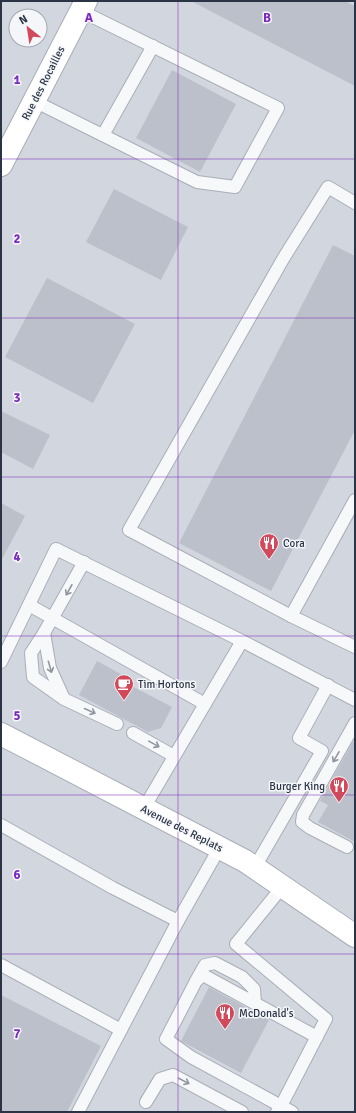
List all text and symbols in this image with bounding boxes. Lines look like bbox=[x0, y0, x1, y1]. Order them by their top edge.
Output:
north arrow bbox=[8, 8, 48, 48]
text: A bbox=[85, 10, 94, 26]
text: B bbox=[263, 10, 271, 26]
text: N bbox=[17, 12, 30, 27]
street label: Rue des Rocailles bbox=[19, 44, 68, 122]
text: 1 bbox=[13, 72, 21, 88]
text: 2 bbox=[13, 231, 21, 247]
text: 3 bbox=[13, 390, 21, 406]
restaurant icon: Cora bbox=[258, 532, 280, 560]
place label: Cora bbox=[283, 537, 305, 550]
text: 4 bbox=[13, 549, 21, 565]
one-way arrow bbox=[64, 584, 72, 596]
one-way arrow bbox=[47, 661, 55, 674]
cafe icon: Tim Hortons bbox=[113, 673, 135, 701]
place label: Tim Hortons bbox=[138, 678, 195, 691]
text: 5 bbox=[13, 708, 21, 724]
one-way arrow bbox=[84, 708, 96, 715]
one-way arrow bbox=[148, 741, 160, 749]
one-way arrow bbox=[331, 751, 339, 763]
restaurant icon: Burger King bbox=[328, 775, 350, 803]
place label: Burger King bbox=[269, 780, 325, 793]
street label: Avenue des Replats bbox=[138, 802, 225, 855]
text: 6 bbox=[13, 867, 21, 883]
restaurant icon: McDonald's bbox=[214, 1002, 236, 1030]
place label: McDonald's bbox=[239, 1007, 294, 1020]
text: 7 bbox=[13, 1026, 21, 1042]
one-way arrow bbox=[178, 1078, 190, 1086]

